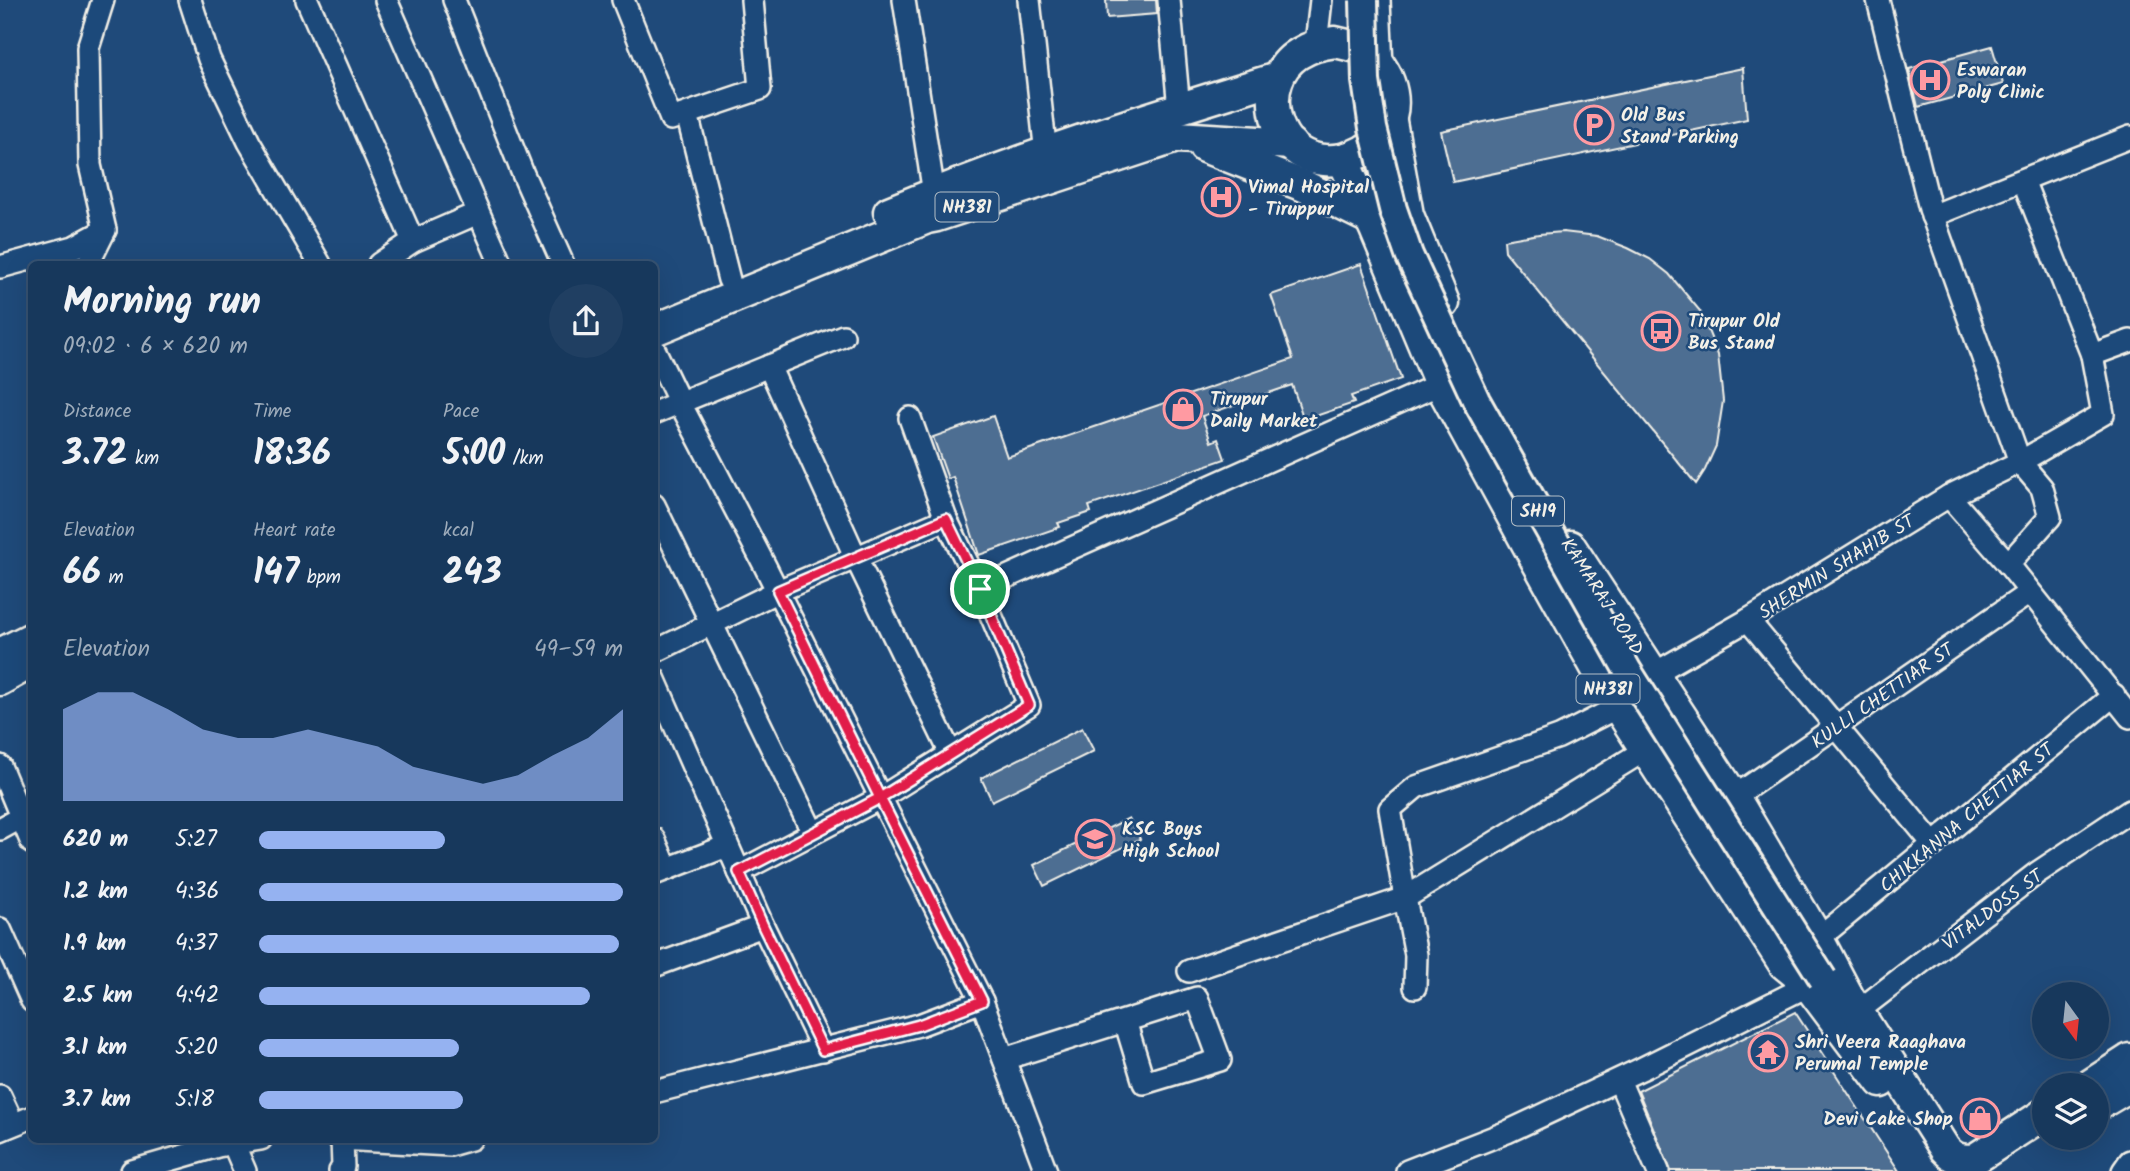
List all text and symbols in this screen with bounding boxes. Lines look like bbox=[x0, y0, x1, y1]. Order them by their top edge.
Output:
place label: Eswaran Poly Clinic bbox=[1957, 56, 2045, 108]
hospital icon: Eswaran Poly Clinic bbox=[1909, 59, 1951, 101]
place label: Old Bus Stand Parking bbox=[1621, 101, 1739, 153]
parking icon: Old Bus Stand Parking bbox=[1573, 104, 1615, 146]
place label: Vimal Hospital - Tiruppur bbox=[1248, 173, 1370, 225]
hospital icon: Vimal Hospital - Tiruppur bbox=[1200, 176, 1242, 218]
road number: NH381 bbox=[936, 192, 998, 222]
text: Morning run bbox=[63, 273, 261, 333]
button: share bbox=[549, 284, 623, 358]
place label: Tirupur Old Bus Stand bbox=[1688, 307, 1781, 359]
bus stop icon: Tirupur Old Bus Stand bbox=[1640, 310, 1682, 352]
text: 09:02 · 6 × 620 m bbox=[63, 329, 248, 365]
place label: Tirupur Daily Market bbox=[1210, 385, 1318, 437]
shop icon: Tirupur Daily Market bbox=[1162, 388, 1204, 430]
text: Distance bbox=[63, 397, 131, 427]
text: Time bbox=[253, 397, 291, 427]
text: Pace bbox=[443, 397, 479, 427]
text: 3.72 bbox=[63, 427, 127, 483]
text: 18:36 bbox=[253, 427, 331, 483]
text: 5:00 bbox=[443, 427, 505, 483]
text: km bbox=[127, 444, 159, 474]
text: /km bbox=[505, 444, 544, 474]
road number: SH19 bbox=[1512, 496, 1564, 526]
street label: SHERMIN SHAHIB ST bbox=[1753, 506, 1923, 628]
text: Elevation bbox=[63, 516, 135, 546]
text: Heart rate bbox=[253, 516, 336, 546]
text: kcal bbox=[443, 516, 474, 546]
street label: KAMARAJ ROAD bbox=[1552, 532, 1651, 662]
text: 66 bbox=[63, 546, 101, 602]
text: 147 bbox=[253, 546, 299, 602]
text: 243 bbox=[443, 546, 502, 602]
pin bbox=[950, 559, 1010, 619]
text: m bbox=[101, 563, 124, 593]
text: bpm bbox=[299, 563, 341, 593]
icon: arrive bbox=[961, 570, 999, 608]
text: Elevation bbox=[63, 632, 150, 668]
text: 49–59 m bbox=[534, 632, 623, 668]
street label: KULLI CHETTIAR ST bbox=[1805, 635, 1962, 757]
road number: NH381 bbox=[1576, 674, 1640, 704]
street label: CHIKKANNA CHETTIAR ST bbox=[1873, 735, 2063, 901]
place label: KSC Boys High School bbox=[1122, 815, 1220, 867]
school or university icon: KSC Boys High School bbox=[1074, 818, 1116, 860]
text: 620 m bbox=[63, 822, 128, 858]
text: 5:27 bbox=[175, 822, 217, 858]
street label: VITALDOSS ST bbox=[1936, 861, 2052, 959]
text: 1.2 km bbox=[63, 874, 128, 910]
text: 4:36 bbox=[175, 874, 219, 910]
text: 1.9 km bbox=[63, 926, 126, 962]
text: 4:37 bbox=[175, 926, 217, 962]
text: 2.5 km bbox=[63, 978, 133, 1014]
text: 4:42 bbox=[175, 978, 219, 1014]
north arrow bbox=[2032, 982, 2109, 1059]
map controls bbox=[2032, 982, 2109, 1150]
place label: Shri Veera Raaghava Perumal Temple bbox=[1795, 1028, 1966, 1080]
text: 3.1 km bbox=[63, 1030, 127, 1066]
text: 5:20 bbox=[175, 1030, 218, 1066]
temple icon: Shri Veera Raaghava Perumal Temple bbox=[1747, 1031, 1789, 1073]
button: layers bbox=[2032, 1073, 2109, 1150]
text: 3.7 km bbox=[63, 1082, 131, 1118]
text: 5:18 bbox=[175, 1082, 214, 1118]
shop icon: Devi Cake Shop bbox=[1959, 1097, 2001, 1139]
place label: Devi Cake Shop bbox=[1823, 1105, 1953, 1135]

